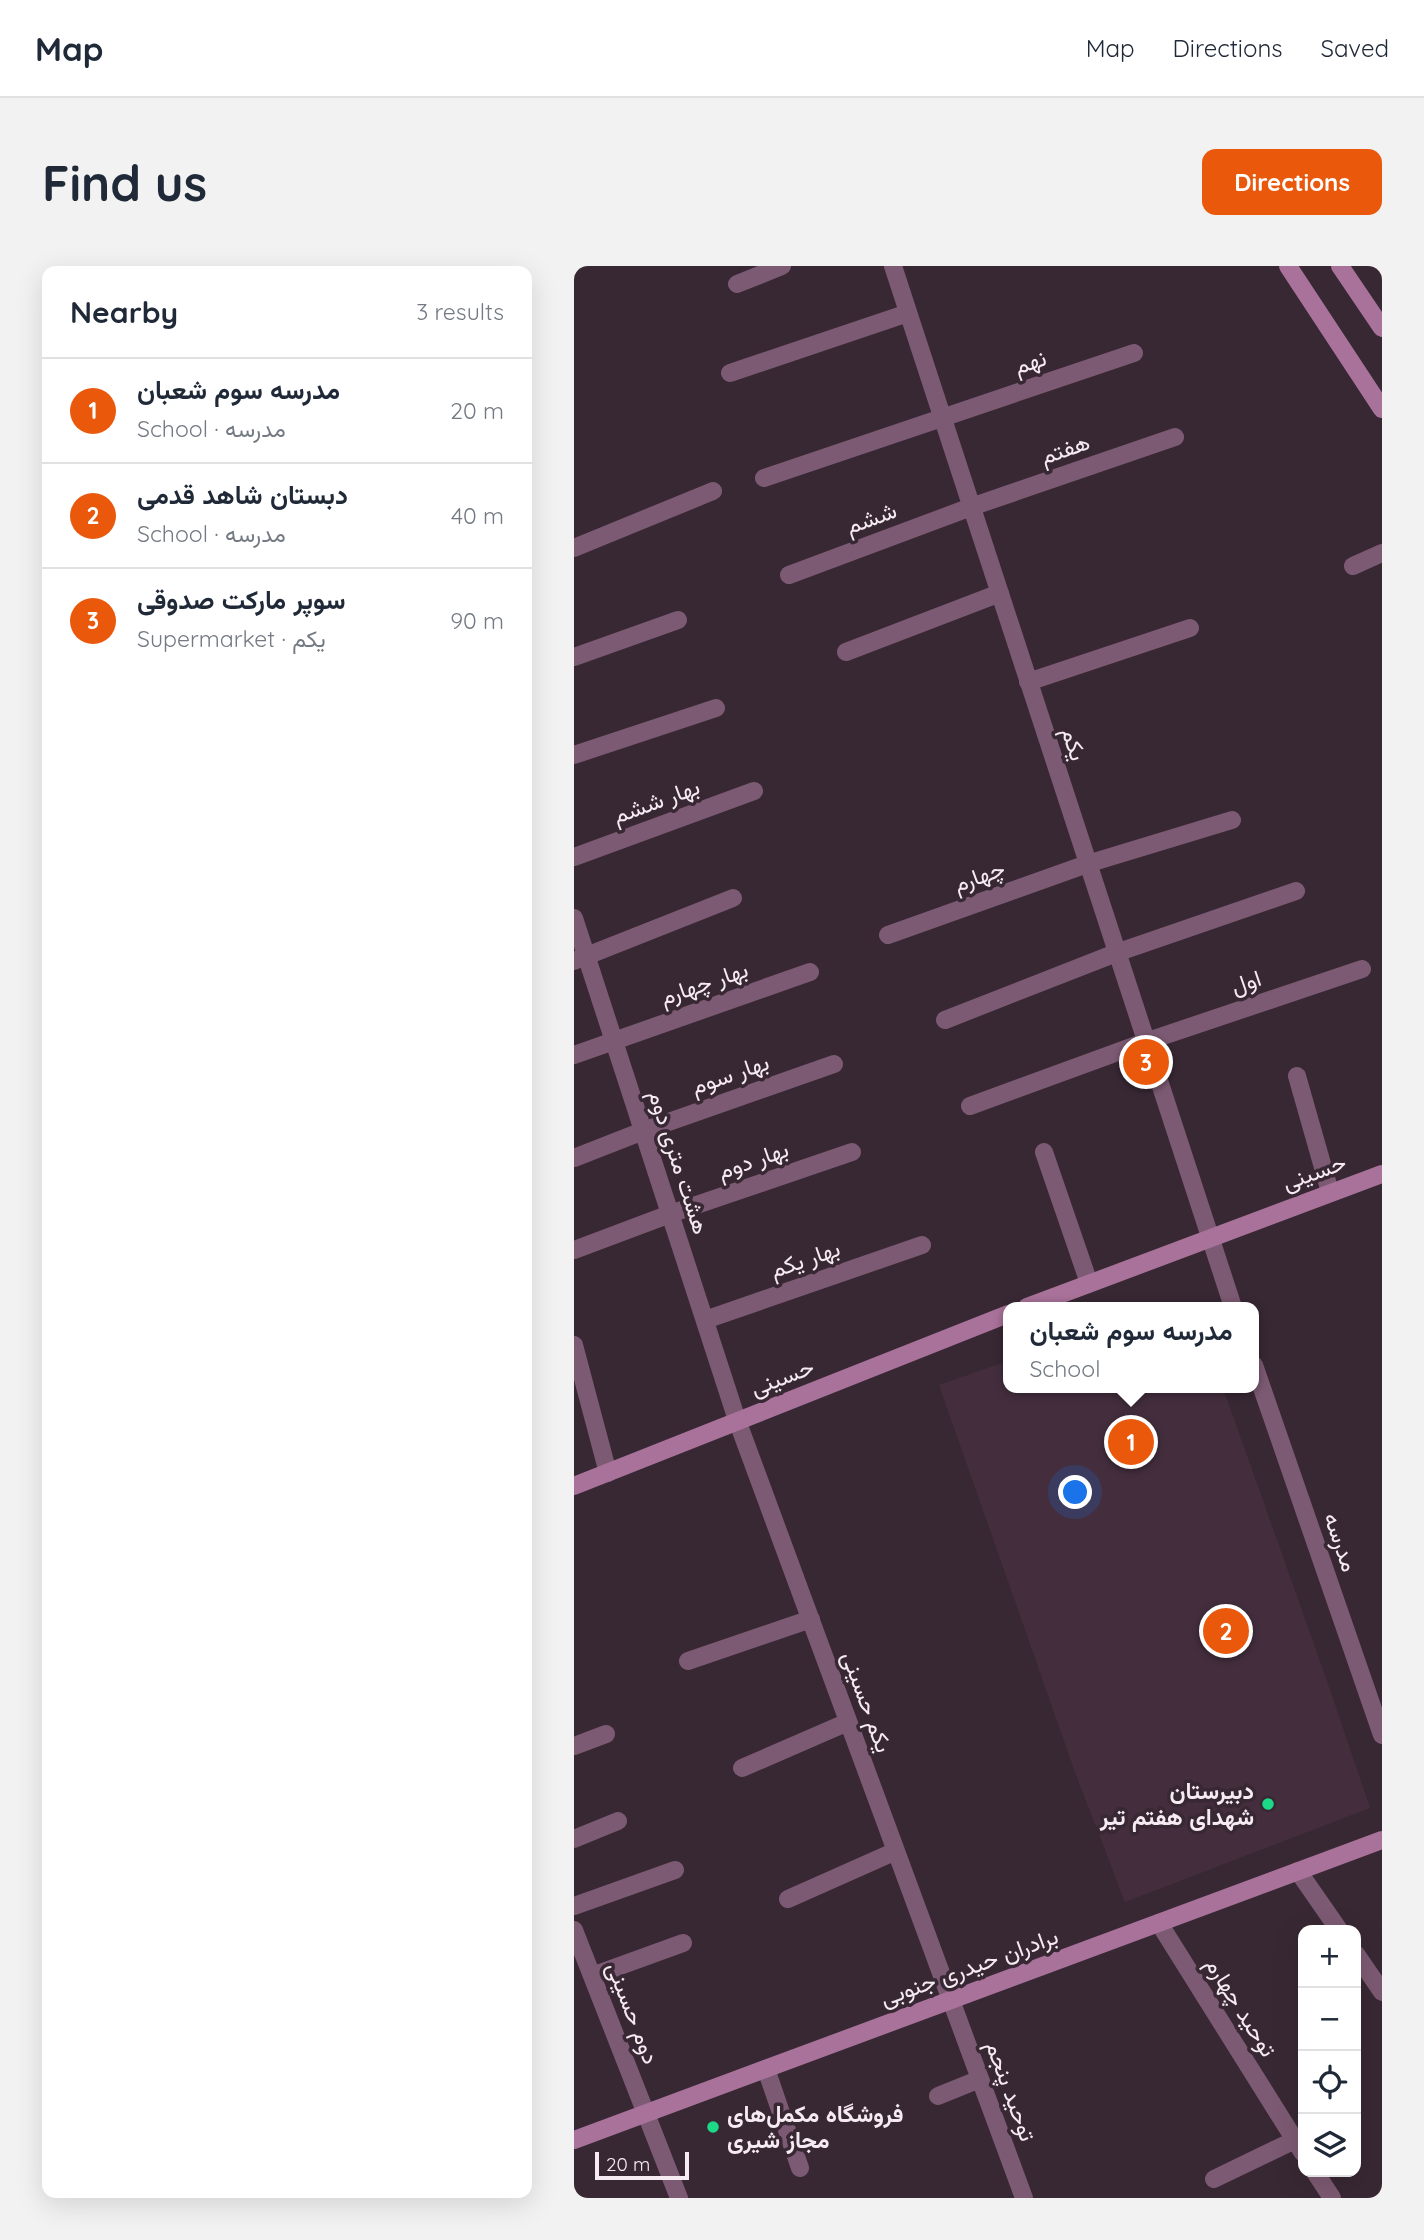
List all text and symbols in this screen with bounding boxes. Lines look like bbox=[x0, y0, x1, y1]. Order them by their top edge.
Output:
text: Map bbox=[35, 28, 103, 69]
text: Map bbox=[1086, 33, 1135, 63]
text: Directions bbox=[1173, 33, 1283, 63]
text: Saved bbox=[1321, 33, 1389, 63]
button: Directions bbox=[1202, 149, 1382, 215]
text: Find us bbox=[42, 152, 207, 213]
text: Nearby bbox=[70, 293, 178, 331]
text: 3 results bbox=[416, 297, 504, 326]
street label: نهم bbox=[1010, 343, 1050, 381]
text: مدرسه سوم شعبان bbox=[137, 373, 340, 406]
text: 1 bbox=[89, 396, 97, 425]
text: 20 m bbox=[450, 396, 504, 425]
text: School · مدرسه bbox=[137, 414, 286, 443]
street label: هفتم bbox=[1036, 427, 1094, 471]
text: دبستان شاهد قدمی bbox=[137, 478, 348, 511]
street label: ششم bbox=[841, 495, 901, 541]
text: 2 bbox=[86, 501, 100, 530]
text: 40 m bbox=[451, 501, 504, 530]
text: School · مدرسه bbox=[137, 519, 286, 548]
text: سوپر مارکت صدوقی bbox=[137, 583, 346, 616]
text: 3 bbox=[87, 606, 99, 635]
text: 90 m bbox=[450, 606, 504, 635]
text: Supermarket · یکم bbox=[137, 624, 326, 653]
street label: یکم bbox=[1055, 723, 1093, 765]
street label: بهار ششم bbox=[608, 771, 704, 831]
street label: چهارم bbox=[949, 853, 1009, 900]
street label: بهار چهارم bbox=[656, 954, 752, 1013]
street label: اول bbox=[1227, 963, 1265, 1001]
pin: 3 bbox=[1123, 1036, 1169, 1088]
street label: بهار سوم bbox=[687, 1047, 773, 1101]
street label: هشت متری دوم bbox=[642, 1086, 716, 1238]
street label: بهار دوم bbox=[713, 1134, 793, 1186]
street label: حسینی bbox=[1278, 1147, 1350, 1196]
street label: بهار یکم bbox=[766, 1233, 844, 1285]
popup bbox=[1003, 1302, 1259, 1393]
text: مدرسه سوم شعبان bbox=[1029, 1314, 1233, 1347]
street label: حسینی bbox=[746, 1351, 818, 1402]
text: School bbox=[1029, 1354, 1100, 1383]
pin: 1 bbox=[1108, 1416, 1154, 1468]
your location bbox=[1058, 1475, 1092, 1509]
street label: مدرسه bbox=[1317, 1508, 1365, 1576]
pin: 2 bbox=[1203, 1605, 1249, 1657]
street label: یکم حسینی bbox=[835, 1647, 899, 1757]
place label: دبیرستان شهدای هفتم تیر bbox=[1099, 1776, 1254, 1832]
marker: دبیرستان شهدای هفتم تیر bbox=[1260, 1796, 1276, 1812]
street label: برادران حیدری جنوبی bbox=[876, 1921, 1062, 2013]
map controls bbox=[1298, 1925, 1361, 2177]
button: + bbox=[1298, 1925, 1361, 1988]
street label: توحید چهارم bbox=[1198, 1951, 1283, 2063]
street label: دوم حسینی bbox=[600, 1958, 666, 2068]
button: − bbox=[1298, 1988, 1361, 2051]
street label: توحید پنجم bbox=[978, 2037, 1043, 2146]
button: locate bbox=[1298, 2051, 1361, 2114]
place label: فروشگاه مکمل‌های مجاز شیری bbox=[727, 2099, 903, 2155]
button: layers bbox=[1298, 2114, 1361, 2177]
marker: فروشگاه مکمل‌های مجاز شیری bbox=[705, 2119, 721, 2135]
scale bar bbox=[595, 2149, 690, 2181]
text: 20 m bbox=[606, 2152, 650, 2176]

